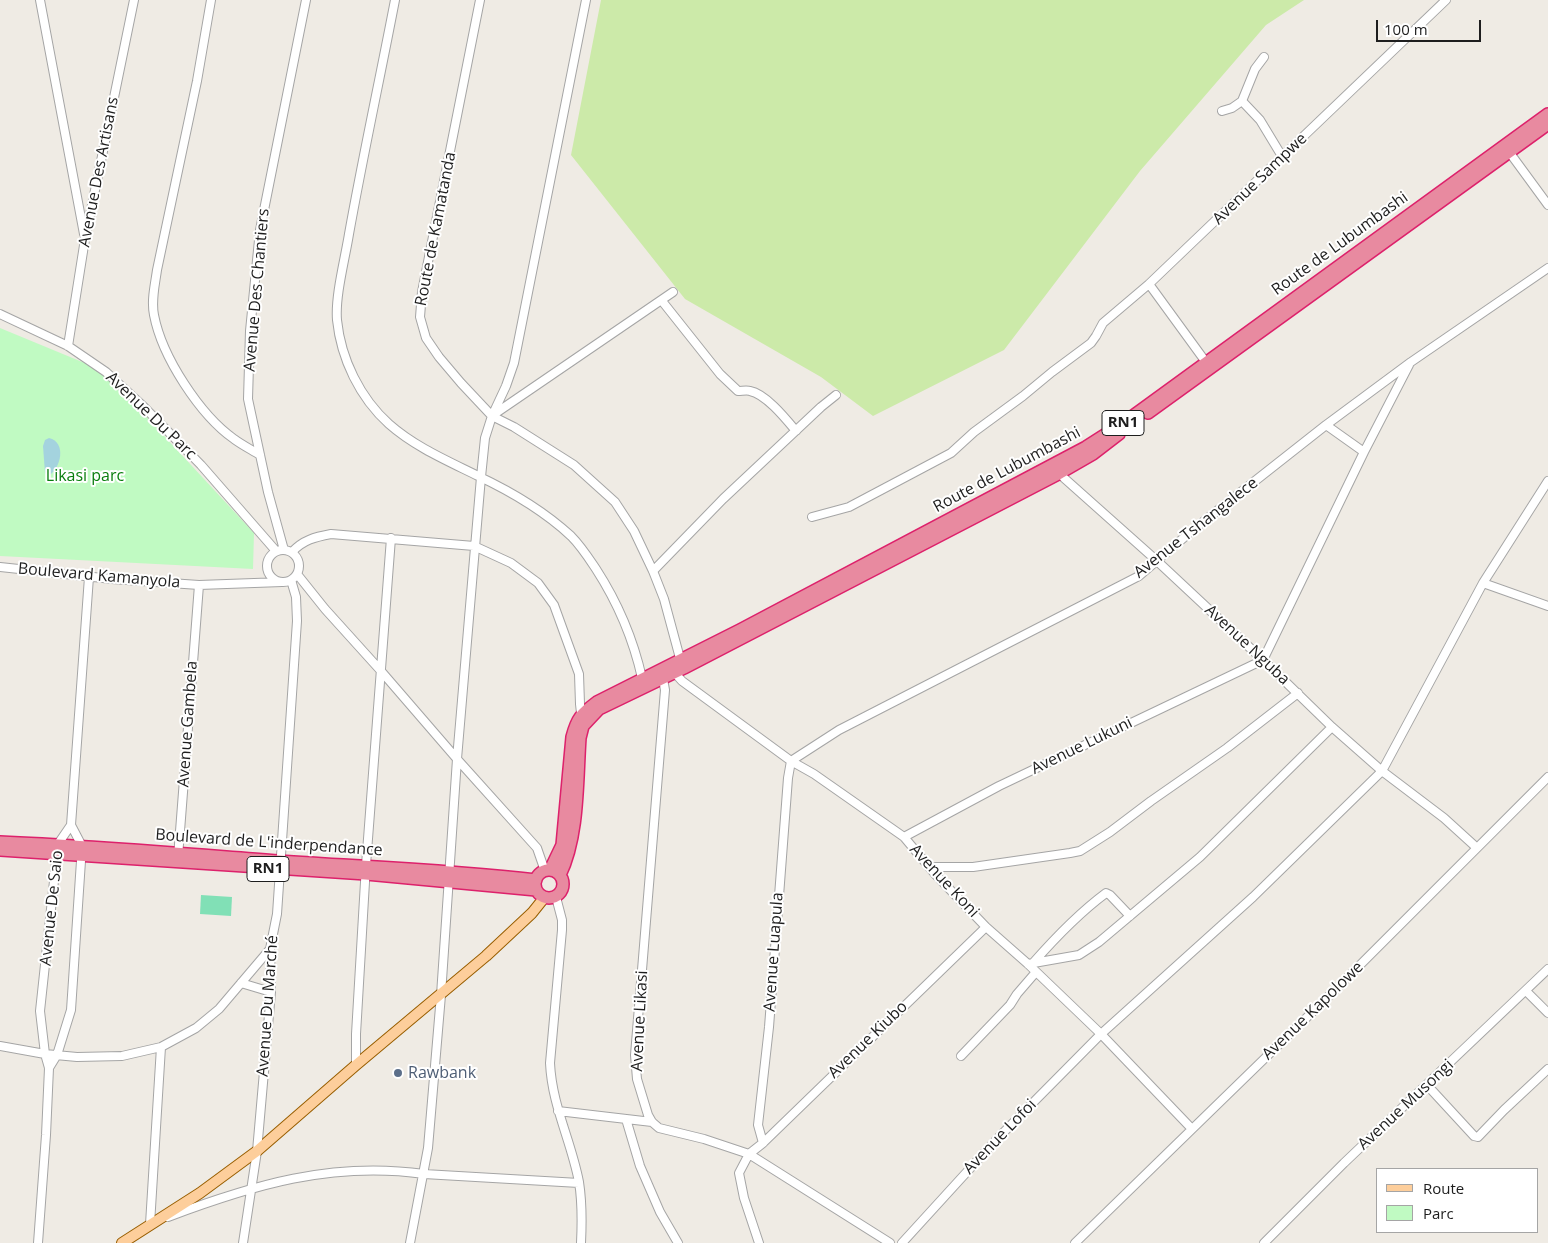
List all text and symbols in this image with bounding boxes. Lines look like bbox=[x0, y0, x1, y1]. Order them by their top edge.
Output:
scale bar bbox=[1378, 10, 1483, 42]
text: 100 m bbox=[1384, 19, 1428, 39]
street label: Avenue Des Artisans bbox=[75, 95, 123, 249]
street label: Avenue Sampwe bbox=[1209, 129, 1311, 229]
street label: Route de Kamatanda bbox=[412, 150, 460, 308]
street label: Route de Lubumbashi bbox=[1268, 188, 1412, 300]
street label: Avenue Des Chantiers bbox=[240, 208, 274, 372]
street label: Avenue Du Parc bbox=[102, 368, 200, 464]
road number: RN1 bbox=[1102, 410, 1144, 436]
street label: Route de Lubumbashi bbox=[930, 423, 1084, 517]
park label: Likasi parc bbox=[46, 466, 124, 486]
street label: Avenue Tshangalece bbox=[1130, 474, 1262, 582]
street label: Boulevard Kamanyola bbox=[17, 559, 181, 593]
street label: Avenue Nguba bbox=[1201, 601, 1293, 689]
street label: Avenue Gambela bbox=[174, 660, 202, 788]
street label: Avenue Lukuni bbox=[1028, 713, 1136, 779]
street label: Boulevard de L'inderpendance bbox=[155, 825, 383, 861]
street label: Avenue Koni bbox=[905, 840, 983, 922]
street label: Avenue De Saio bbox=[36, 849, 68, 967]
road number: RN1 bbox=[247, 856, 289, 882]
street label: Avenue Luapula bbox=[760, 892, 788, 1012]
street label: Avenue Du Marché bbox=[253, 935, 283, 1077]
street label: Avenue Kapolowe bbox=[1258, 958, 1368, 1064]
street label: Avenue Likasi bbox=[628, 970, 652, 1072]
street label: Avenue Kiubo bbox=[824, 997, 912, 1083]
street label: Avenue Musongi bbox=[1354, 1056, 1458, 1154]
place label: Rawbank bbox=[408, 1063, 476, 1083]
marker: Rawbank bbox=[392, 1067, 404, 1079]
street label: Avenue Lofoi bbox=[959, 1095, 1041, 1179]
legend bbox=[1376, 1168, 1538, 1233]
text: Route bbox=[1423, 1178, 1464, 1198]
text: Parc bbox=[1423, 1203, 1454, 1223]

